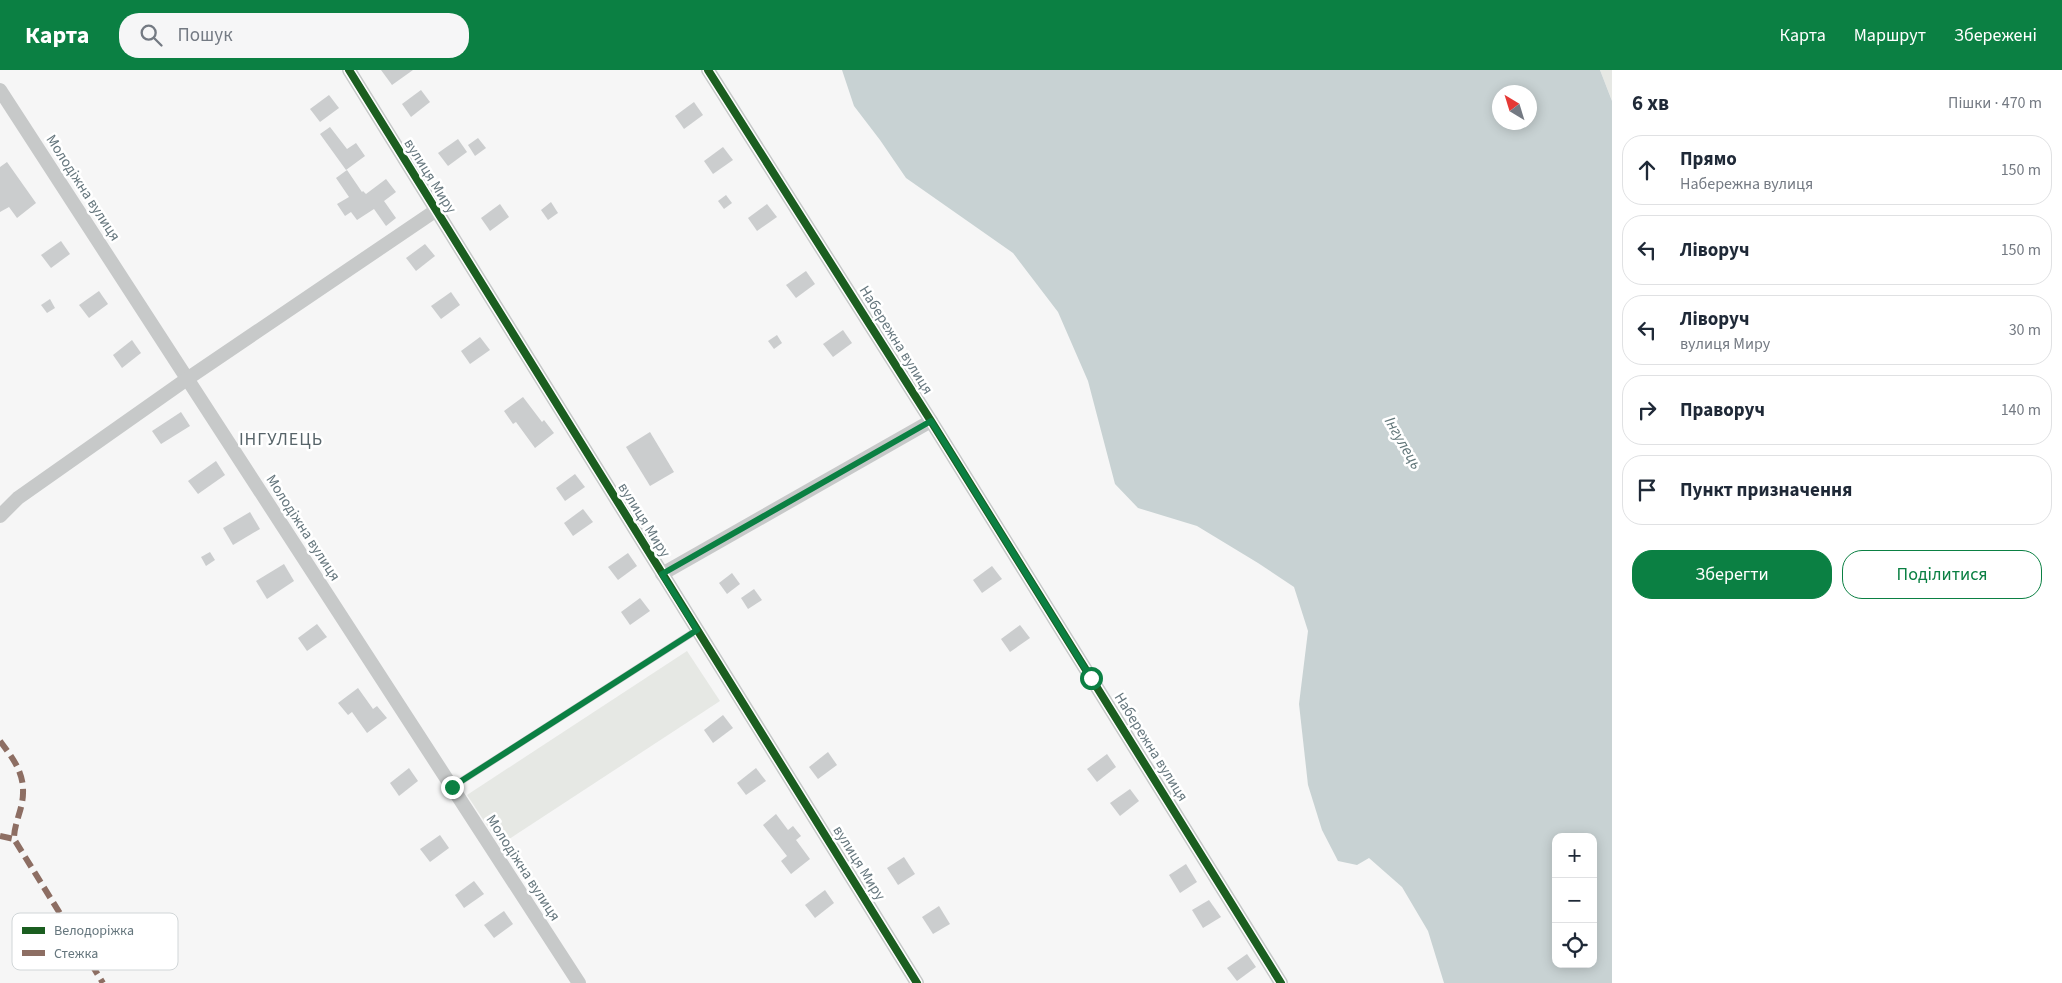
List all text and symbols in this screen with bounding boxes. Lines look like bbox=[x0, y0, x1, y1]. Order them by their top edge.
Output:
search box bbox=[119, 13, 469, 58]
text: Карта bbox=[25, 18, 89, 53]
icon: search bbox=[137, 21, 165, 49]
text: Пошук bbox=[177, 22, 233, 49]
text: Карта bbox=[1780, 23, 1826, 48]
text: Маршрут bbox=[1854, 23, 1926, 48]
text: Збережені bbox=[1954, 23, 2037, 48]
north arrow bbox=[1492, 85, 1537, 130]
text: 6 хв bbox=[1632, 88, 1669, 118]
text: Пішки · 470 m bbox=[1948, 92, 2042, 114]
street label: Молодіжна вулиця bbox=[41, 131, 125, 245]
street label: вулиця Миру bbox=[399, 135, 461, 217]
text: Прямо bbox=[1680, 146, 1737, 173]
icon: ahead bbox=[1633, 156, 1661, 184]
text: 150 m bbox=[2001, 159, 2041, 181]
text: Набережна вулиця bbox=[1680, 173, 1813, 195]
icon: left bbox=[1633, 236, 1661, 264]
text: Ліворуч bbox=[1680, 237, 1749, 264]
text: 150 m bbox=[2001, 239, 2041, 261]
street label: Набережна вулиця bbox=[854, 281, 938, 399]
text: Ліворуч bbox=[1680, 306, 1749, 333]
icon: left bbox=[1633, 316, 1661, 344]
text: 30 m bbox=[2009, 319, 2041, 341]
text: вулиця Миру bbox=[1680, 333, 1770, 355]
icon: right bbox=[1633, 396, 1661, 424]
text: Праворуч bbox=[1680, 397, 1765, 424]
text: 140 m bbox=[2001, 399, 2041, 421]
water label: Інгулець bbox=[1379, 412, 1427, 474]
district label: ІНГУЛЕЦЬ bbox=[239, 427, 323, 452]
street label: Молодіжна вулиця bbox=[261, 471, 345, 585]
icon: arrive bbox=[1633, 476, 1661, 504]
text: Пункт призначення bbox=[1680, 477, 1852, 504]
street label: вулиця Миру bbox=[613, 479, 675, 561]
button: Зберегти bbox=[1632, 550, 1832, 599]
button: Поділитися bbox=[1842, 550, 2042, 599]
route start bbox=[1080, 667, 1103, 690]
street label: Набережна вулиця bbox=[1109, 688, 1193, 806]
route end bbox=[441, 776, 464, 799]
street label: Молодіжна вулиця bbox=[481, 811, 565, 925]
street label: вулиця Миру bbox=[828, 822, 890, 904]
map controls bbox=[1552, 833, 1597, 968]
button: + bbox=[1552, 833, 1597, 878]
button: − bbox=[1552, 878, 1597, 923]
legend bbox=[12, 913, 178, 970]
text: Велодоріжка bbox=[54, 921, 134, 941]
button: locate bbox=[1552, 923, 1597, 968]
text: Стежка bbox=[54, 944, 98, 964]

